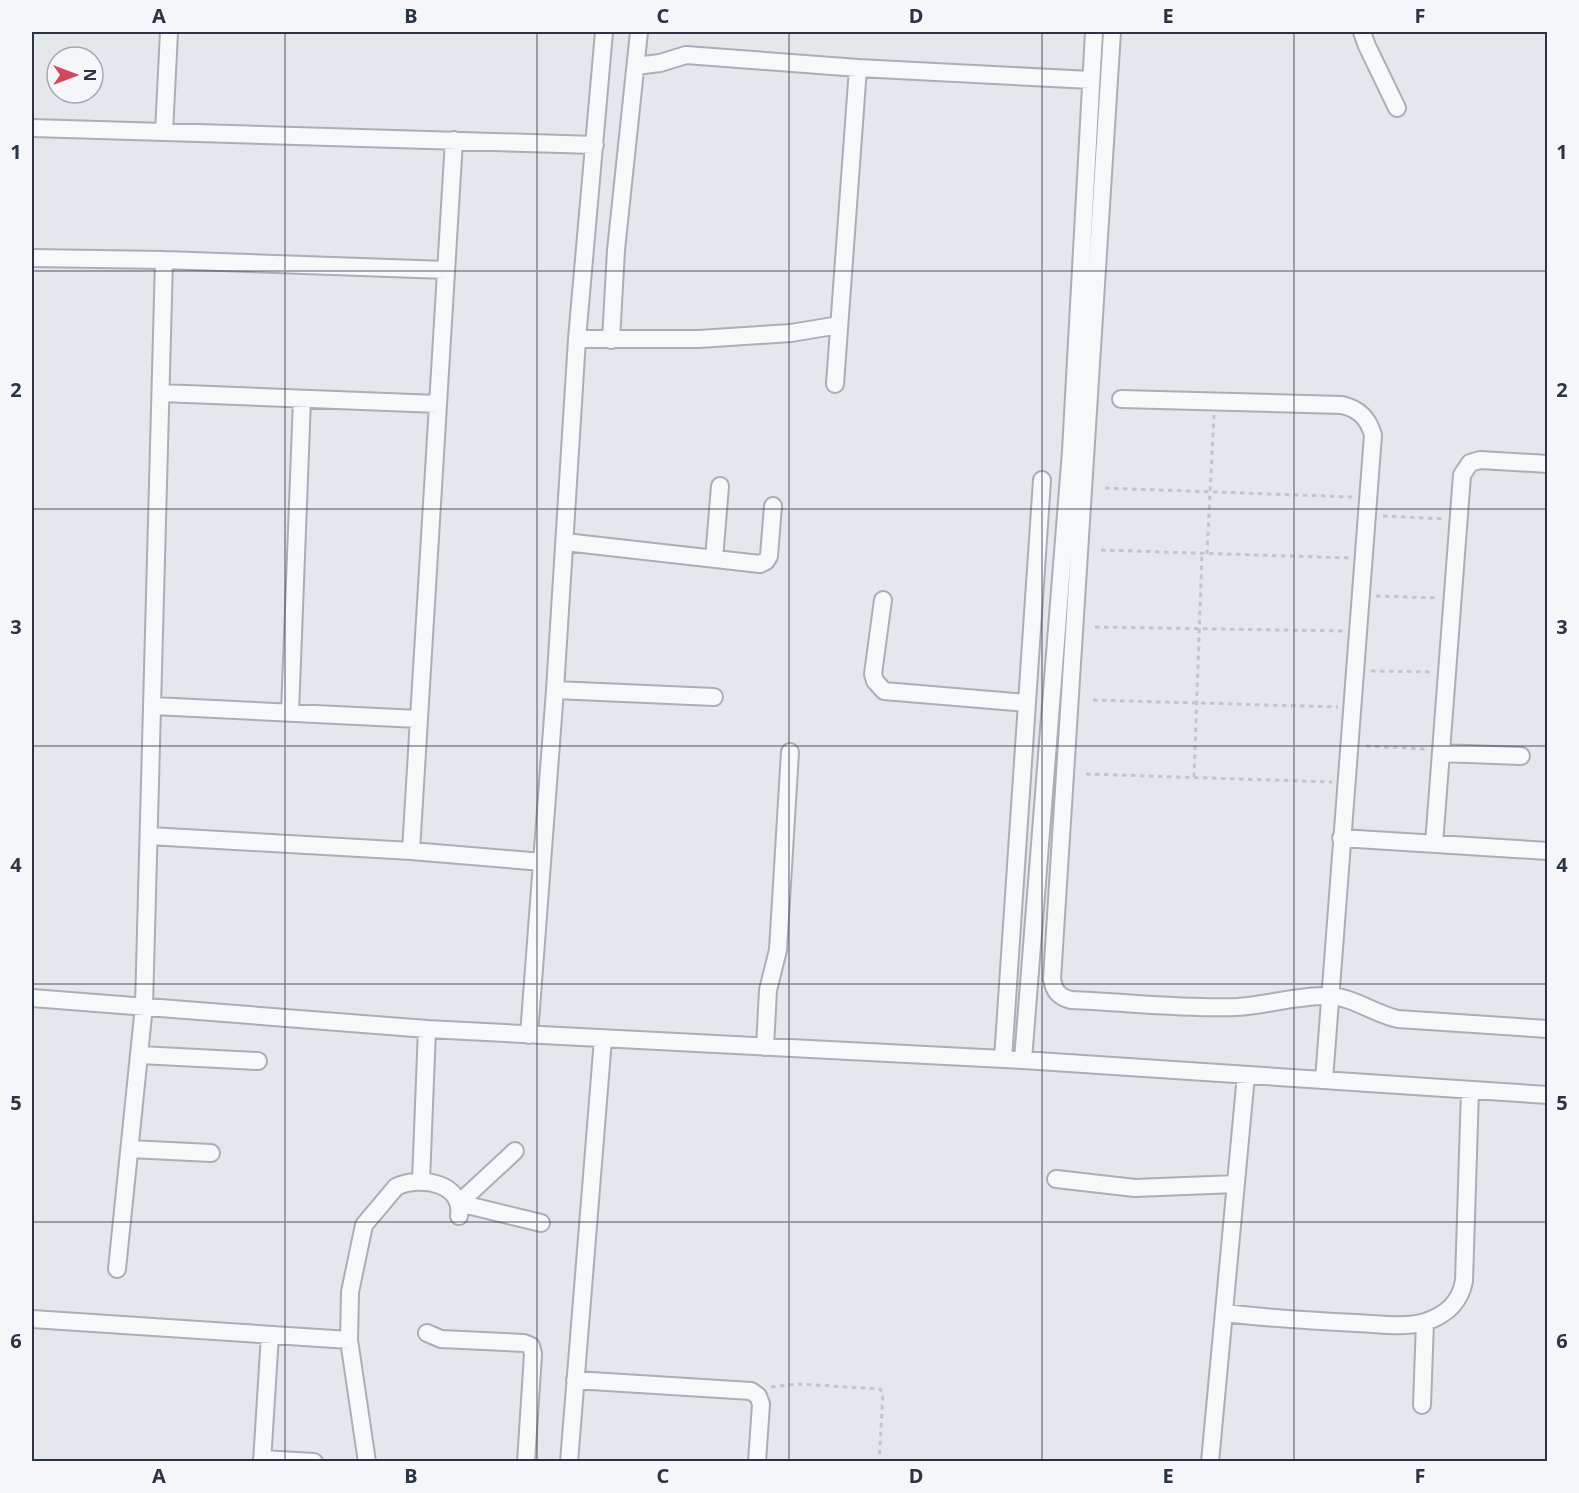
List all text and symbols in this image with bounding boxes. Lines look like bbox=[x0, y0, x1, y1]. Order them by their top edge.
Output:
text: A bbox=[152, 2, 166, 29]
text: B bbox=[404, 2, 418, 29]
text: C bbox=[657, 2, 670, 29]
text: D bbox=[909, 2, 923, 29]
text: E bbox=[1162, 2, 1174, 29]
text: F bbox=[1415, 2, 1425, 29]
north arrow bbox=[45, 45, 105, 105]
text: N bbox=[79, 68, 101, 82]
text: 1 bbox=[10, 138, 22, 165]
text: 1 bbox=[1556, 138, 1568, 165]
text: 2 bbox=[10, 376, 22, 403]
text: 2 bbox=[1556, 376, 1568, 403]
text: 3 bbox=[10, 613, 22, 640]
text: 3 bbox=[1556, 613, 1568, 640]
text: 4 bbox=[10, 851, 22, 878]
text: 4 bbox=[1556, 851, 1568, 878]
text: 5 bbox=[10, 1089, 22, 1116]
text: 5 bbox=[1556, 1089, 1568, 1116]
text: 6 bbox=[10, 1327, 22, 1354]
text: 6 bbox=[1556, 1327, 1568, 1354]
text: A bbox=[152, 1462, 166, 1489]
text: B bbox=[404, 1462, 418, 1489]
text: C bbox=[657, 1462, 670, 1489]
text: D bbox=[909, 1462, 923, 1489]
text: E bbox=[1162, 1462, 1174, 1489]
text: F bbox=[1415, 1462, 1425, 1489]

